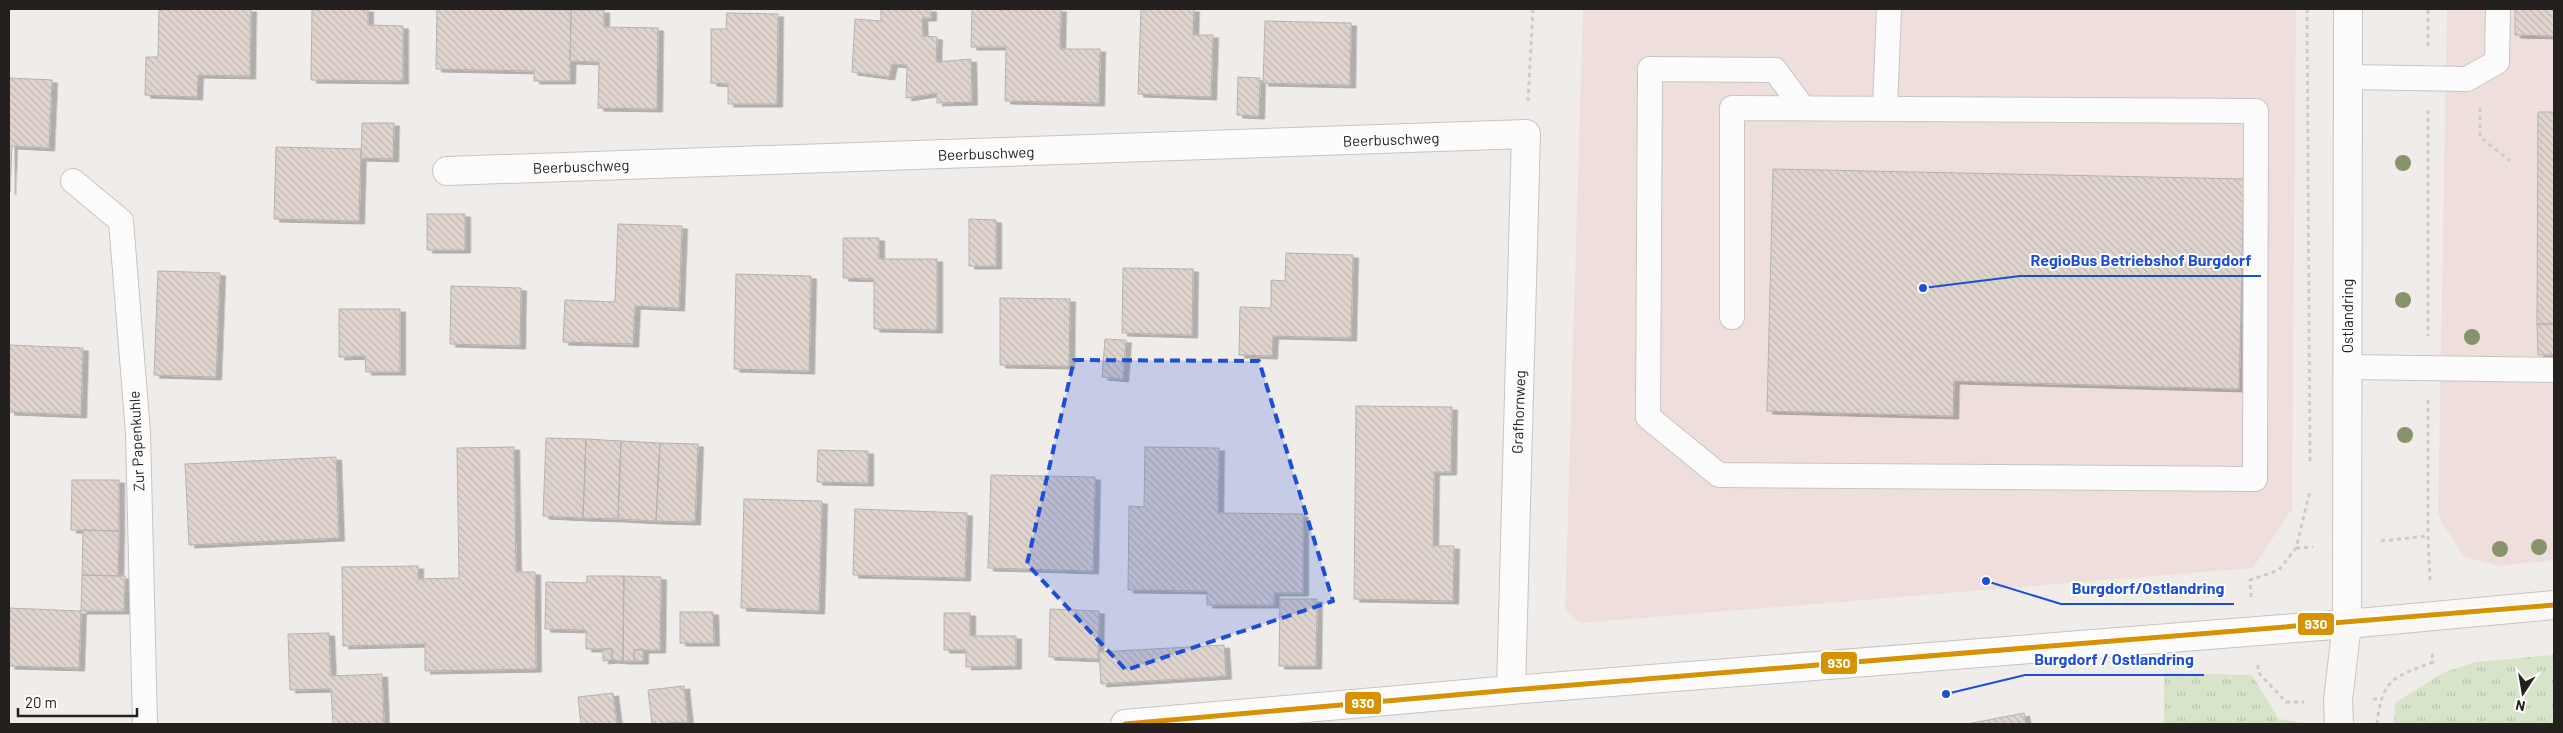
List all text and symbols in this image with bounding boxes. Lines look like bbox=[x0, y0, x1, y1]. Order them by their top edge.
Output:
street label: Beerbuschweg bbox=[1342, 128, 1440, 150]
street label: Beerbuschweg bbox=[937, 142, 1035, 164]
street label: Beerbuschweg bbox=[532, 155, 630, 177]
callout: RegioBus Betriebshof Burgdorf bbox=[2020, 245, 2261, 276]
text: RegioBus Betriebshof Burgdorf bbox=[2030, 250, 2252, 269]
street label: Ostlandring bbox=[2338, 279, 2356, 353]
street label: Grafhornweg bbox=[1508, 370, 1528, 454]
street label: Zur Papenkuhle bbox=[124, 390, 148, 492]
callout: Burgdorf/Ostlandring bbox=[2061, 573, 2234, 604]
text: Burgdorf/Ostlandring bbox=[2072, 578, 2224, 597]
line badge: 930 bbox=[2297, 612, 2335, 636]
text: 930 bbox=[2305, 615, 2328, 632]
callout: Burgdorf / Ostlandring bbox=[2025, 644, 2204, 675]
text: Burgdorf / Ostlandring bbox=[2034, 649, 2194, 668]
line badge: 930 bbox=[1820, 651, 1858, 675]
text: 930 bbox=[1828, 654, 1851, 671]
north arrow bbox=[2498, 668, 2548, 718]
scale bar bbox=[18, 686, 136, 718]
line badge: 930 bbox=[1344, 691, 1382, 715]
text: 20 m bbox=[25, 693, 57, 711]
text: 930 bbox=[1352, 694, 1375, 711]
text: N bbox=[2514, 697, 2527, 715]

